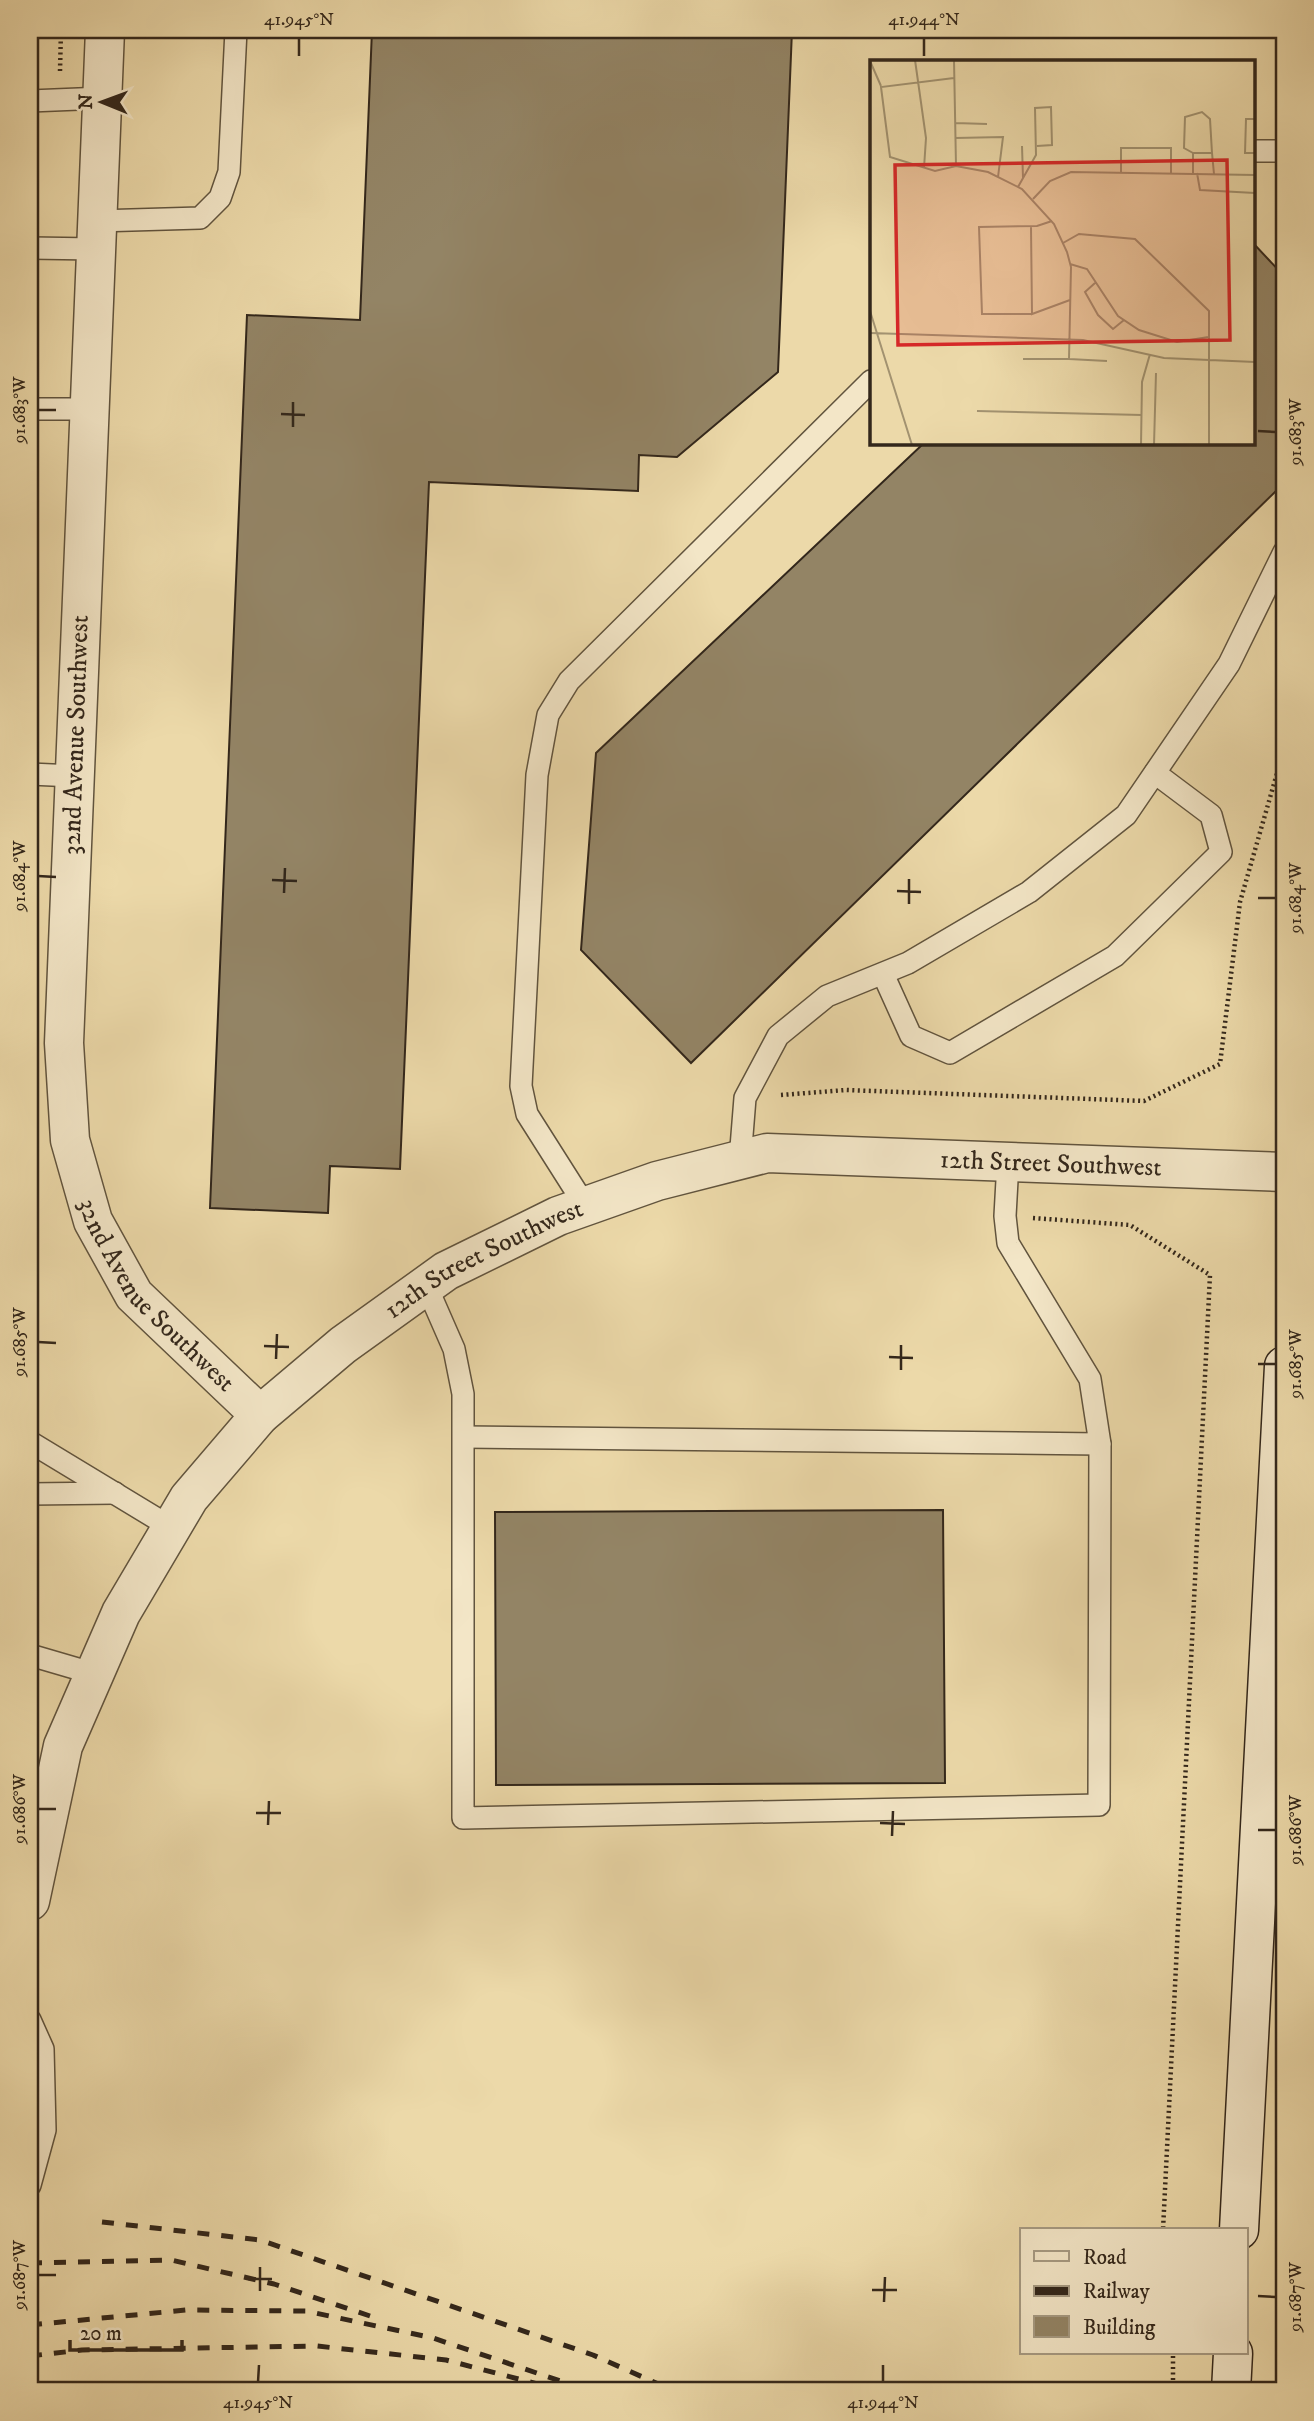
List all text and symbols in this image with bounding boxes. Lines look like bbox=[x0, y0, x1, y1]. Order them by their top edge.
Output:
text: 41.945°N bbox=[264, 9, 334, 31]
text: 41.944°N bbox=[888, 9, 960, 31]
inset map bbox=[870, 60, 1254, 444]
north arrow bbox=[66, 66, 136, 136]
text: N bbox=[75, 93, 98, 110]
text: 91.683°W bbox=[9, 376, 31, 445]
text: 91.683°W bbox=[1285, 398, 1307, 467]
street label: 32nd Avenue Southwest bbox=[55, 614, 97, 856]
text: 91.684°W bbox=[9, 840, 31, 912]
text: 91.684°W bbox=[1285, 862, 1307, 934]
street label: 12th Street Southwest bbox=[939, 1143, 1162, 1184]
street label: 12th Street Southwest bbox=[378, 1192, 587, 1326]
street label: 32nd Avenue Southwest bbox=[71, 1195, 242, 1399]
text: 91.685°W bbox=[9, 1307, 31, 1378]
text: 91.685°W bbox=[1285, 1329, 1307, 1400]
text: 91.686°W bbox=[9, 1774, 31, 1845]
text: 91.686°W bbox=[1285, 1795, 1307, 1866]
legend bbox=[1020, 2228, 1248, 2354]
text: 91.687°W bbox=[9, 2240, 31, 2311]
text: Road bbox=[1083, 2245, 1127, 2271]
text: 91.687°W bbox=[1285, 2262, 1307, 2333]
text: Railway bbox=[1083, 2279, 1151, 2305]
scale bar bbox=[70, 2309, 182, 2353]
text: Building bbox=[1083, 2315, 1156, 2341]
text: 20 m bbox=[80, 2321, 122, 2347]
text: 41.945°N bbox=[223, 2392, 293, 2414]
text: 41.944°N bbox=[847, 2392, 919, 2414]

